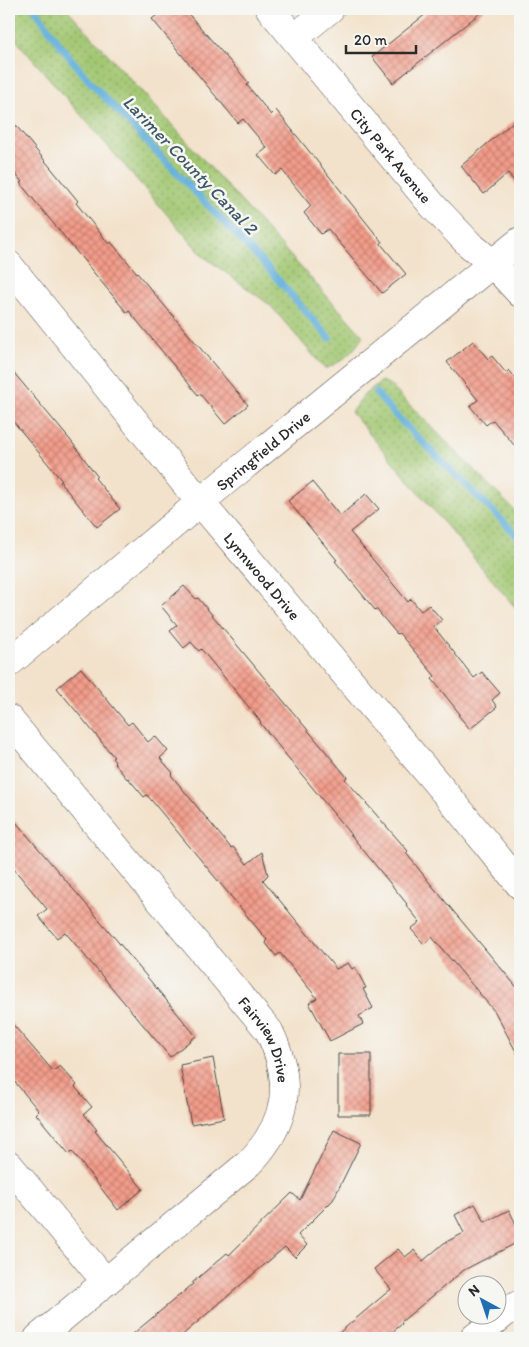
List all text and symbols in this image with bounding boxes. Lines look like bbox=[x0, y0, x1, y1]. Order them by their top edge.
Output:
scale bar bbox=[346, 22, 416, 54]
text: 20 m bbox=[354, 31, 388, 49]
water label: Larimer County Canal 2 bbox=[118, 91, 263, 240]
street label: City Park Avenue bbox=[346, 104, 436, 207]
street label: Springfield Drive bbox=[212, 407, 314, 495]
street label: Lynnwood Drive bbox=[220, 529, 304, 624]
street label: Fairview Drive bbox=[234, 993, 293, 1084]
north arrow bbox=[456, 1274, 506, 1324]
text: N bbox=[465, 1281, 483, 1300]

